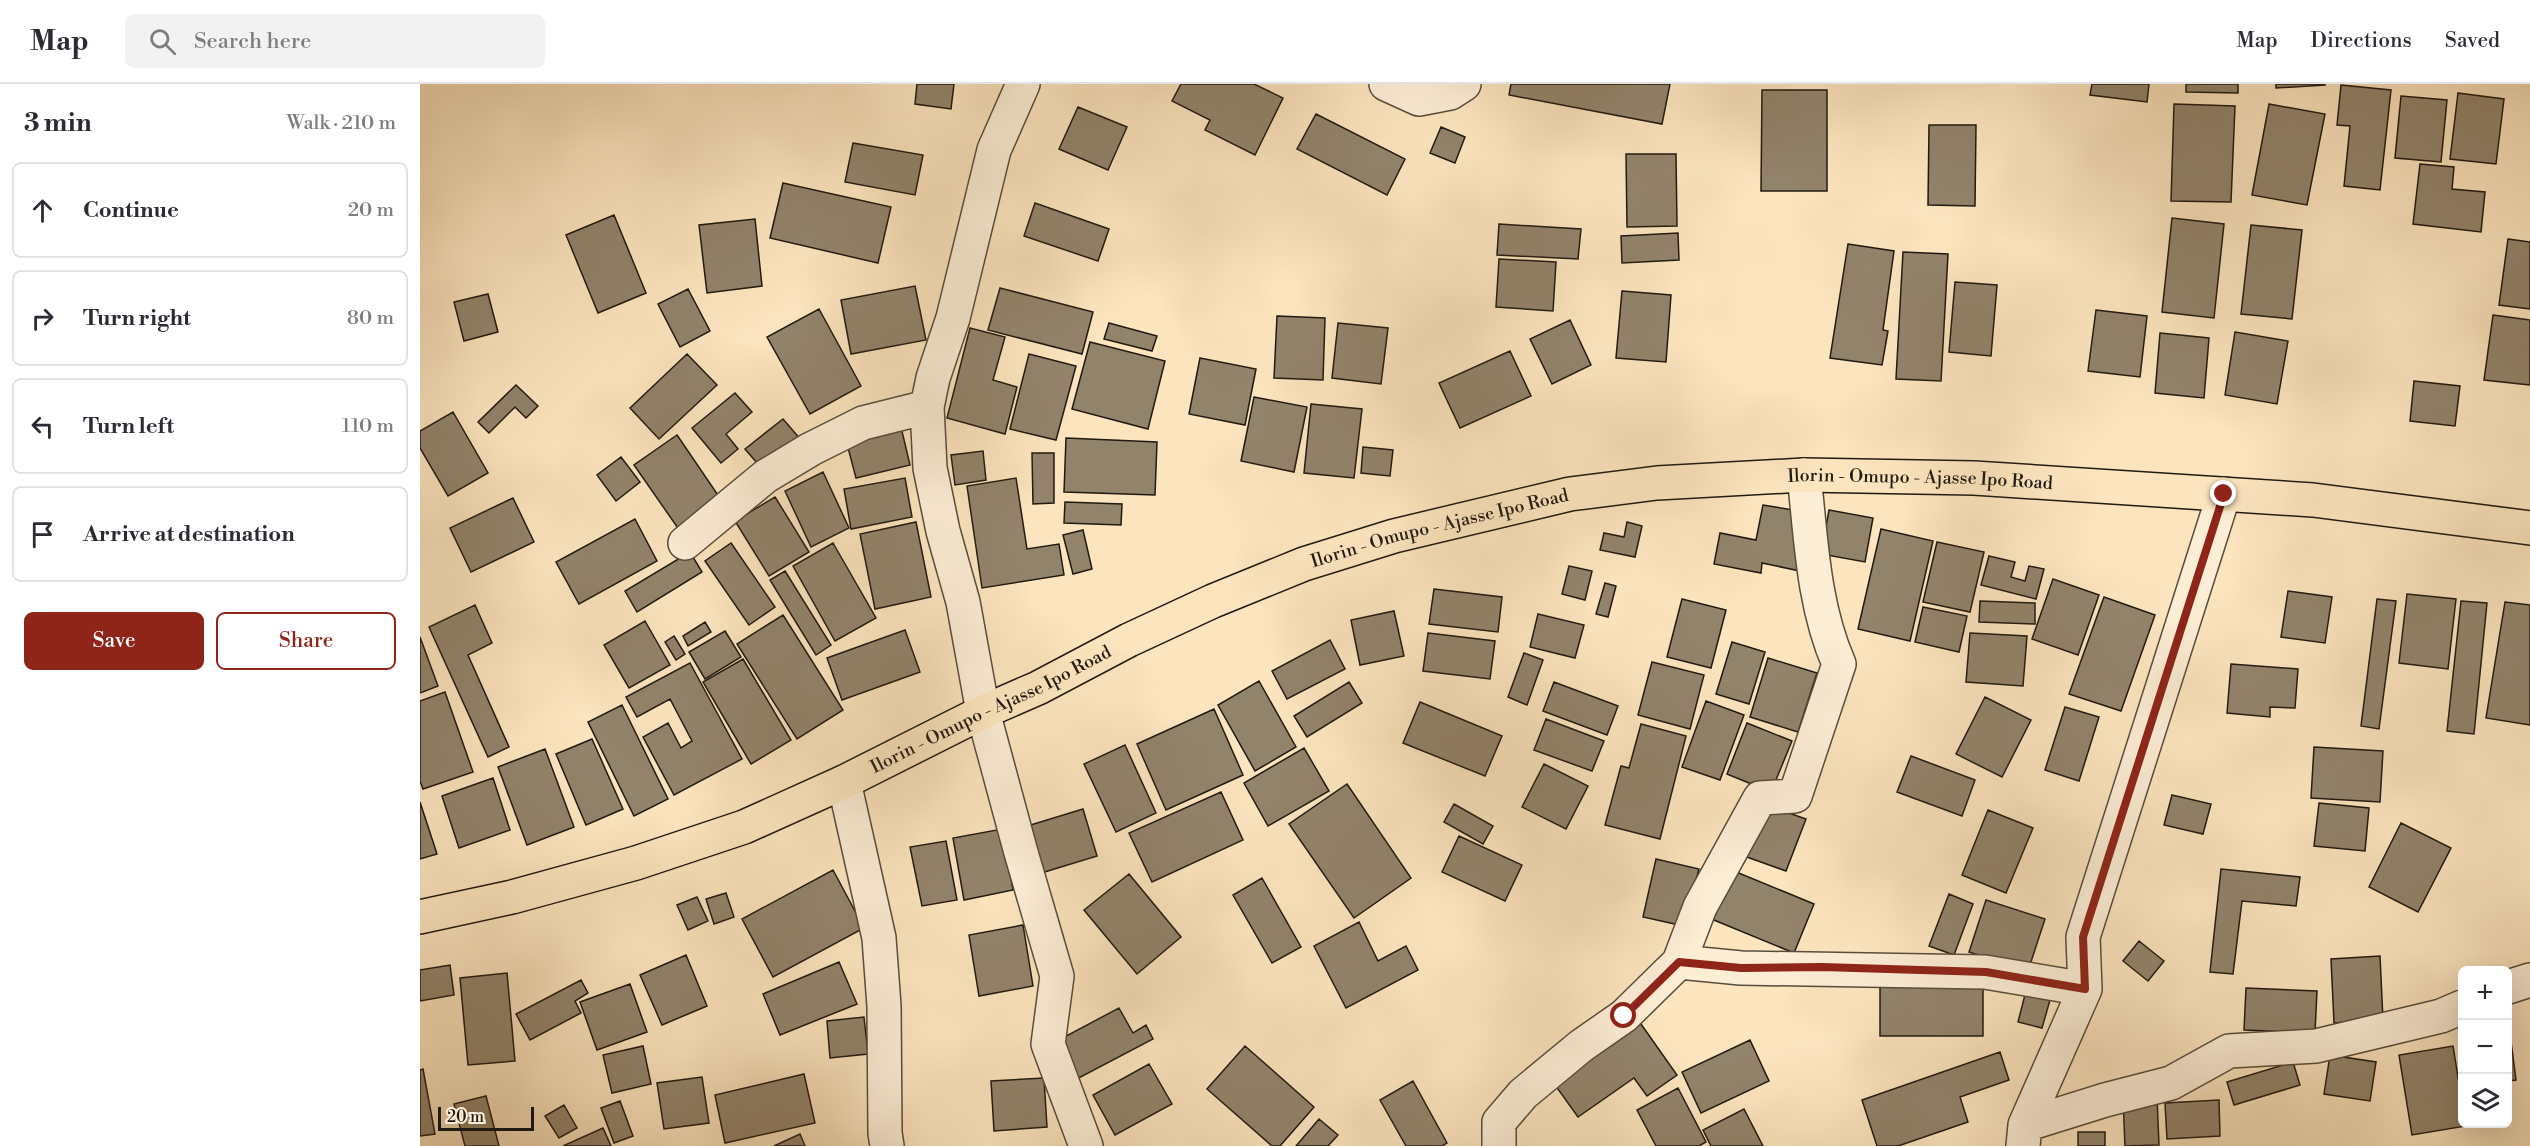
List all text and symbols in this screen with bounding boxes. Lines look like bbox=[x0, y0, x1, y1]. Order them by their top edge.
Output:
search box bbox=[125, 14, 545, 68]
text: Map bbox=[30, 24, 89, 59]
icon: search bbox=[146, 25, 179, 58]
text: Search here bbox=[194, 28, 311, 55]
text: Map bbox=[2236, 28, 2278, 54]
text: Directions bbox=[2311, 28, 2412, 54]
text: Saved bbox=[2445, 28, 2500, 54]
text: 3 min bbox=[24, 107, 92, 139]
text: Walk · 210 m bbox=[287, 111, 396, 136]
icon: ahead bbox=[26, 194, 59, 227]
text: Continue bbox=[83, 197, 179, 224]
text: 20 m bbox=[348, 198, 394, 223]
icon: right bbox=[26, 302, 59, 335]
text: Turn right bbox=[83, 305, 191, 332]
text: 80 m bbox=[347, 306, 394, 331]
icon: left bbox=[26, 410, 59, 443]
text: Turn left bbox=[83, 413, 174, 440]
text: 110 m bbox=[342, 414, 394, 439]
street label: Ilorin - Omupo - Ajasse Ipo Road bbox=[1787, 464, 2054, 495]
route end bbox=[2210, 480, 2236, 506]
street label: Ilorin - Omupo - Ajasse Ipo Road bbox=[1308, 484, 1572, 573]
icon: arrive bbox=[26, 518, 59, 551]
text: Arrive at destination bbox=[83, 521, 295, 548]
button: Save bbox=[24, 612, 204, 670]
button: Share bbox=[216, 612, 396, 670]
street label: Ilorin - Omupo - Ajasse Ipo Road bbox=[867, 640, 1116, 779]
map controls bbox=[2458, 966, 2512, 1128]
button: + bbox=[2458, 966, 2512, 1020]
route start bbox=[1610, 1002, 1636, 1028]
button: − bbox=[2458, 1020, 2512, 1074]
button: layers bbox=[2458, 1074, 2512, 1128]
scale bar bbox=[438, 1104, 534, 1132]
text: 20 m bbox=[447, 1107, 484, 1127]

